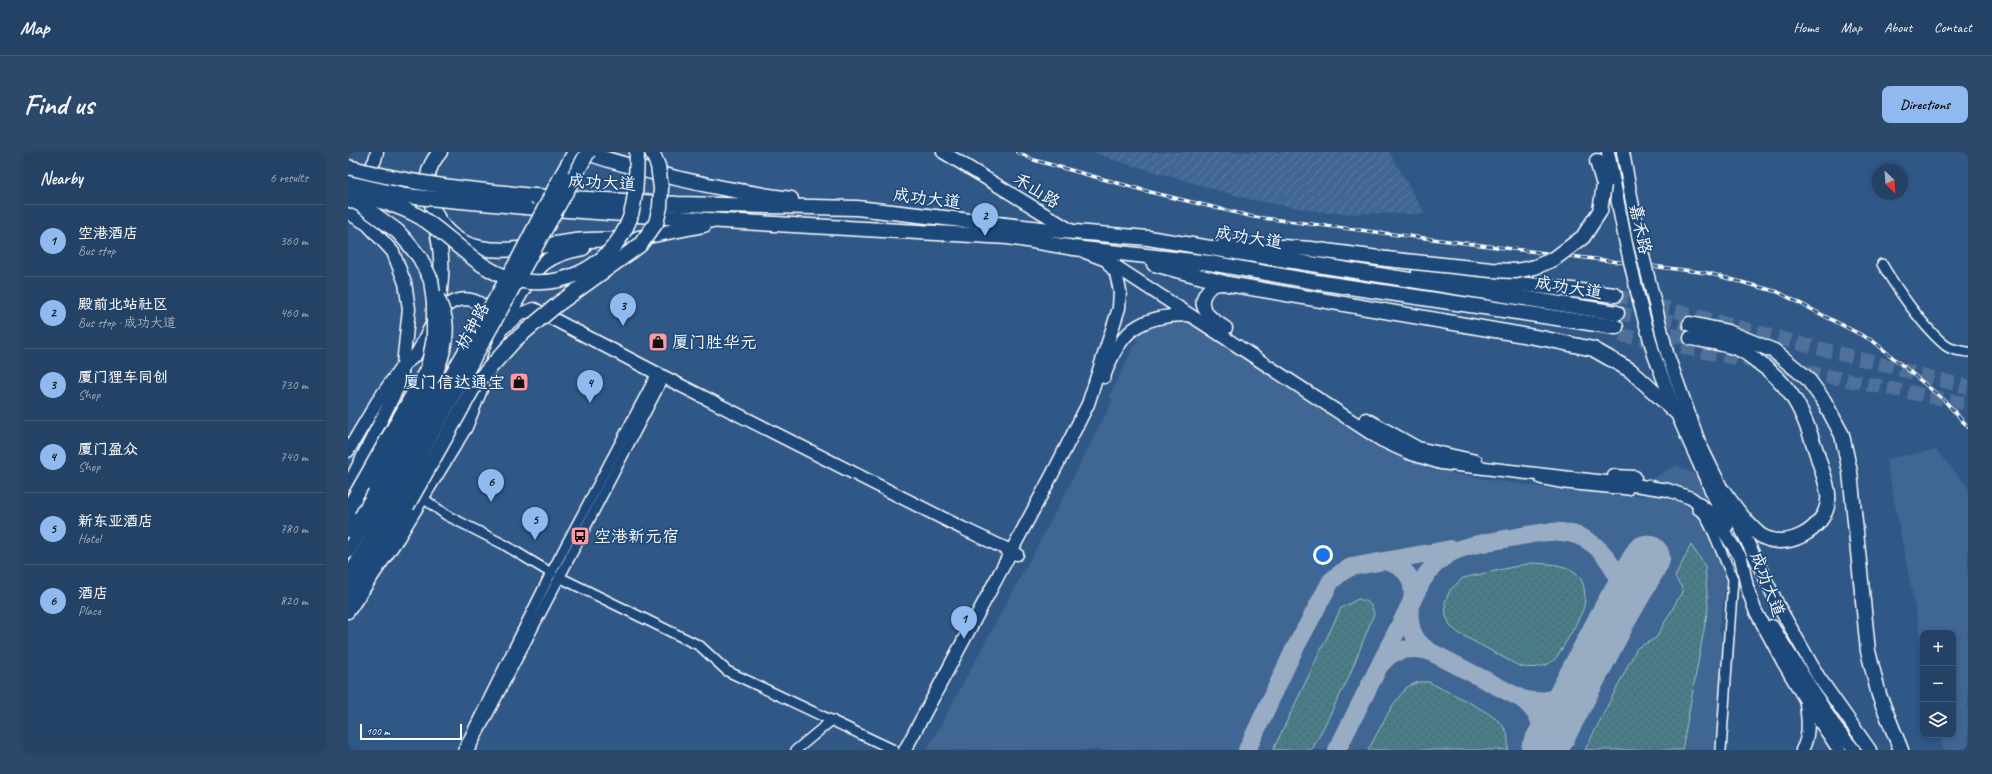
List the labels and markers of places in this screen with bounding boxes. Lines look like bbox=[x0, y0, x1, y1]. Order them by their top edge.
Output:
pin: 2 bbox=[972, 203, 998, 236]
pin: 3 bbox=[610, 293, 636, 326]
shop icon: 厦门胜华元 bbox=[647, 331, 669, 353]
place label: 厦门胜华元 bbox=[672, 332, 757, 353]
pin: 4 bbox=[577, 370, 603, 403]
shop icon: 厦门信达通宝 bbox=[508, 371, 530, 393]
place label: 厦门信达通宝 bbox=[403, 372, 505, 393]
pin: 6 bbox=[478, 469, 504, 502]
pin: 5 bbox=[522, 507, 548, 540]
bus stop icon: 空港新元宿 bbox=[569, 525, 591, 547]
place label: 空港新元宿 bbox=[594, 526, 679, 547]
pin: 1 bbox=[951, 606, 977, 639]

